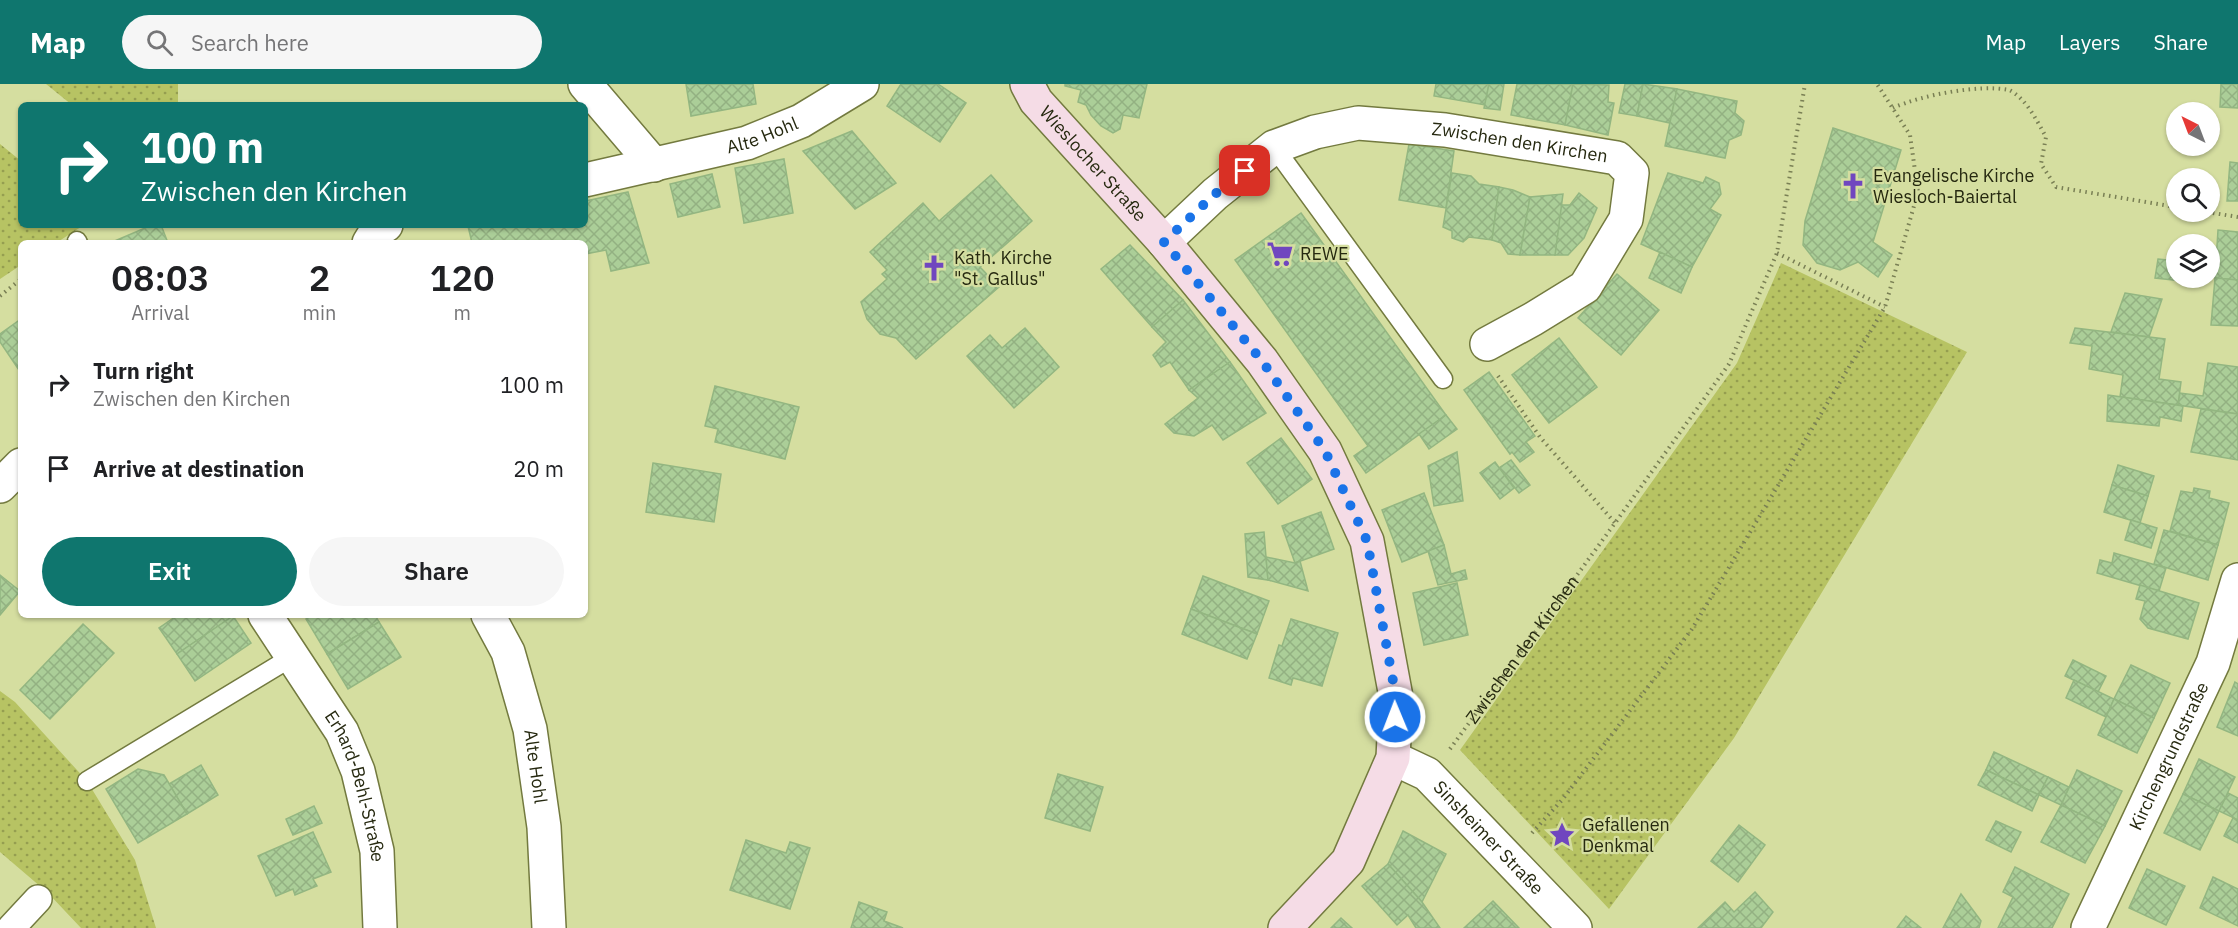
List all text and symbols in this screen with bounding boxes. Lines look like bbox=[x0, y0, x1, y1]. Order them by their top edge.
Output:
search box bbox=[122, 15, 542, 69]
text: Map bbox=[30, 24, 86, 61]
icon: search bbox=[143, 26, 176, 59]
text: Search here bbox=[191, 28, 309, 57]
text: Map bbox=[1986, 28, 2026, 56]
text: Layers bbox=[2059, 28, 2121, 56]
text: Share bbox=[2154, 28, 2208, 56]
street label: Wieslocher Straße bbox=[1035, 101, 1152, 226]
north arrow bbox=[2166, 102, 2220, 156]
map controls bbox=[2166, 102, 2220, 288]
street label: Alte Hohl bbox=[724, 111, 801, 158]
street label: Zwischen den Kirchen bbox=[1431, 117, 1609, 167]
text: 100 m bbox=[141, 120, 264, 175]
icon: right bbox=[42, 126, 120, 204]
pin bbox=[1219, 145, 1270, 196]
icon: arrive bbox=[1228, 154, 1261, 187]
place label: Evangelische Kirche Wiesloch-Baiertal bbox=[1873, 164, 2035, 208]
button: search bbox=[2166, 168, 2220, 222]
church icon: Evangelische Kirche Wiesloch-Baiertal bbox=[1838, 171, 1868, 201]
text: Zwischen den Kirchen bbox=[141, 173, 408, 208]
button: layers bbox=[2166, 234, 2220, 288]
supermarket icon: REWE bbox=[1265, 239, 1295, 269]
place label: REWE bbox=[1300, 242, 1349, 265]
place label: Kath. Kirche "St. Gallus" bbox=[954, 246, 1052, 290]
church icon: Kath. Kirche "St. Gallus" bbox=[919, 253, 949, 283]
text: 08:03 bbox=[111, 254, 209, 301]
text: 2 bbox=[309, 254, 330, 301]
text: 120 bbox=[430, 254, 495, 301]
text: Arrival bbox=[131, 299, 189, 326]
text: min bbox=[303, 299, 336, 326]
text: m bbox=[453, 299, 471, 326]
text: Turn right bbox=[93, 356, 194, 385]
icon: right bbox=[42, 368, 75, 401]
text: 100 m bbox=[500, 370, 564, 399]
text: Zwischen den Kirchen bbox=[93, 385, 291, 412]
icon: arrive bbox=[42, 452, 75, 485]
text: Arrive at destination bbox=[93, 454, 304, 483]
text: 20 m bbox=[513, 454, 564, 483]
button: Exit bbox=[42, 537, 297, 606]
button: Share bbox=[309, 537, 564, 606]
street label: Zwischen den Kirchen bbox=[1460, 571, 1584, 728]
street label: Kirchengrundstraße bbox=[2124, 678, 2213, 834]
position arrow bbox=[1363, 685, 1427, 749]
street label: Erhard-Behl-Straße bbox=[320, 706, 389, 863]
street label: Alte Hohl bbox=[519, 728, 553, 805]
street label: Sinsheimer Straße bbox=[1429, 776, 1549, 899]
place label: Gefallenen Denkmal bbox=[1582, 813, 1670, 857]
place icon: Gefallenen Denkmal bbox=[1547, 820, 1577, 850]

